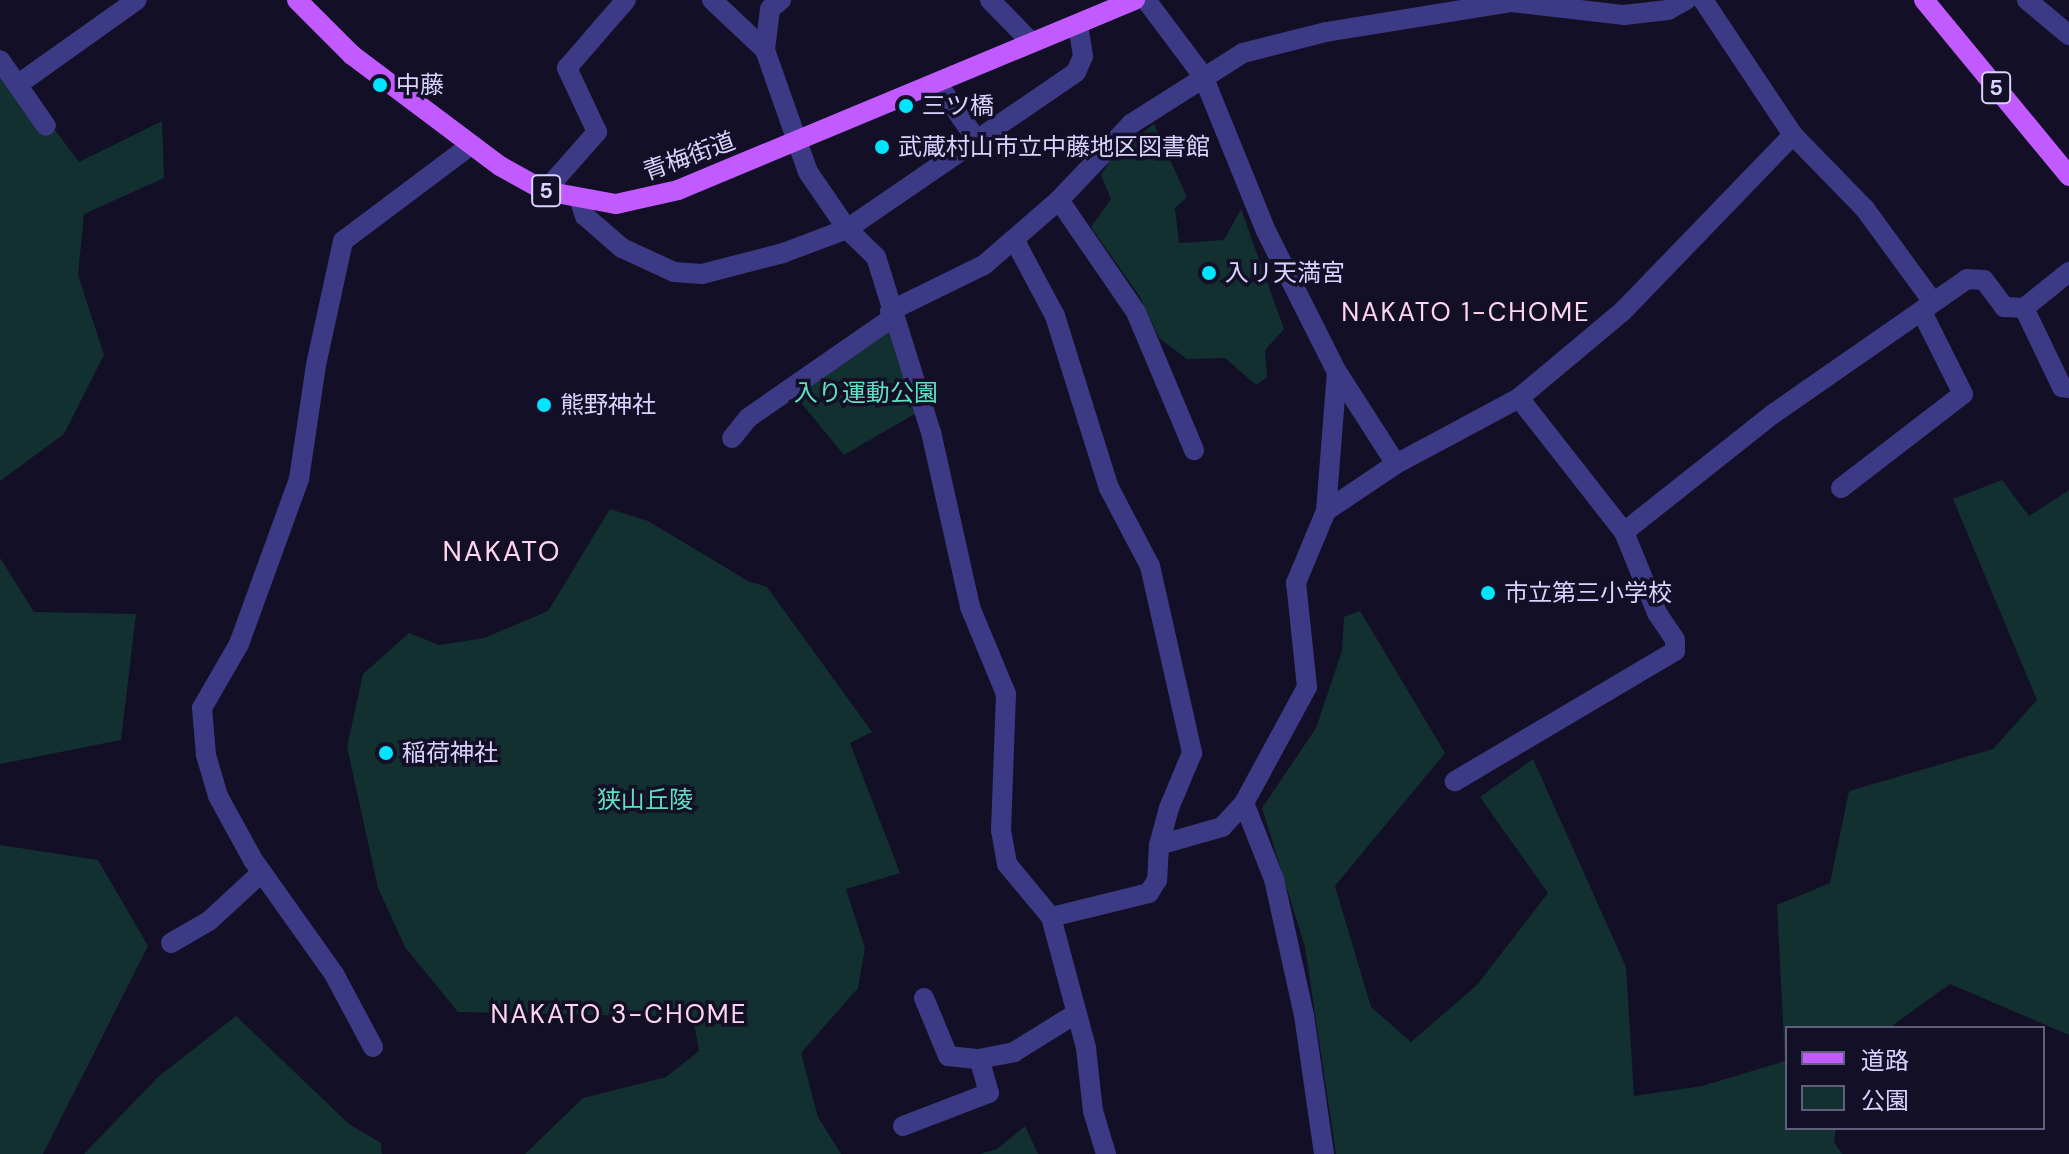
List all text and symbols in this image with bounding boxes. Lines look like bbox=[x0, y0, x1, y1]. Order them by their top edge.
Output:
road number: 5 bbox=[1980, 70, 2012, 106]
place label: 中藤 bbox=[396, 71, 444, 99]
marker: 中藤 bbox=[371, 76, 389, 94]
place label: 三ツ橋 bbox=[922, 92, 994, 120]
marker: 三ツ橋 bbox=[897, 97, 915, 115]
street label: 青梅街道 bbox=[639, 126, 739, 186]
place label: 武蔵村山市立中藤地区図書館 bbox=[898, 133, 1210, 161]
marker: 武蔵村山市立中藤地区図書館 bbox=[873, 138, 891, 156]
road number: 5 bbox=[530, 173, 562, 209]
place label: 入リ天満宮 bbox=[1225, 259, 1345, 287]
marker: 入リ天満宮 bbox=[1200, 264, 1218, 282]
district label: NAKATO 1-CHOME bbox=[1341, 297, 1591, 329]
park label: 入り運動公園 bbox=[794, 379, 938, 407]
place label: 熊野神社 bbox=[560, 391, 656, 419]
marker: 熊野神社 bbox=[535, 396, 553, 414]
district label: NAKATO bbox=[442, 535, 562, 569]
place label: 市立第三小学校 bbox=[1504, 579, 1672, 607]
marker: 市立第三小学校 bbox=[1479, 584, 1497, 602]
place label: 稲荷神社 bbox=[402, 739, 498, 767]
marker: 稲荷神社 bbox=[377, 744, 395, 762]
park label: 狭山丘陵 bbox=[597, 786, 693, 814]
district label: NAKATO 3-CHOME bbox=[491, 999, 747, 1031]
legend bbox=[1785, 1026, 2045, 1130]
text: 道路 bbox=[1861, 1045, 1909, 1076]
text: 公園 bbox=[1861, 1085, 1909, 1116]

